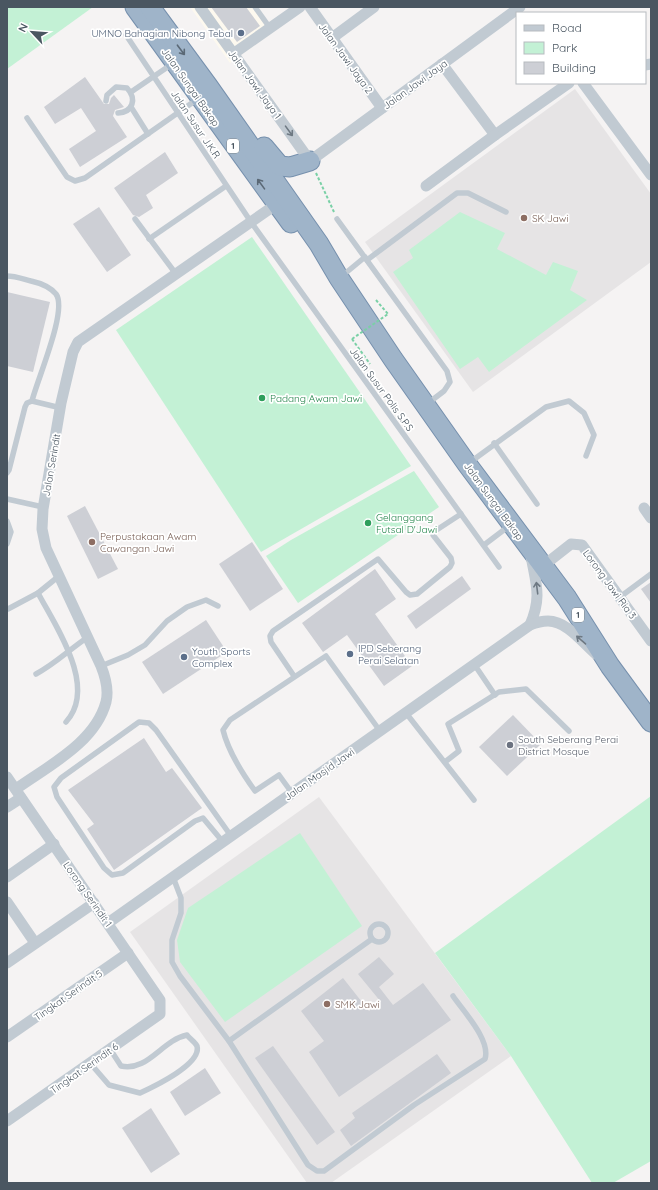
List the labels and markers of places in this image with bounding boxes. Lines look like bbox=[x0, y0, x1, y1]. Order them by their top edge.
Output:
place label: UMNO Bahagian Nibong Tebal bbox=[91, 27, 233, 40]
marker: UMNO Bahagian Nibong Tebal bbox=[236, 28, 246, 38]
place label: SK Jawi bbox=[532, 212, 568, 225]
marker: SK Jawi bbox=[519, 213, 529, 223]
place label: Padang Awam Jawi bbox=[270, 392, 362, 405]
marker: Padang Awam Jawi bbox=[257, 393, 267, 403]
place label: Gelanggang Futsal D'Jawi bbox=[376, 511, 437, 536]
marker: Gelanggang Futsal D'Jawi bbox=[363, 518, 373, 528]
place label: Perpustakaan Awam Cawangan Jawi bbox=[100, 530, 196, 555]
marker: Perpustakaan Awam Cawangan Jawi bbox=[87, 537, 97, 547]
place label: IPD Seberang Perai Selatan bbox=[358, 642, 421, 667]
place label: Youth Sports Complex bbox=[192, 645, 251, 670]
marker: IPD Seberang Perai Selatan bbox=[345, 649, 355, 659]
marker: Youth Sports Complex bbox=[179, 652, 189, 662]
place label: South Seberang Perai District Mosque bbox=[518, 733, 618, 758]
marker: South Seberang Perai District Mosque bbox=[505, 740, 515, 750]
place label: SMK Jawi bbox=[335, 998, 380, 1011]
marker: SMK Jawi bbox=[322, 999, 332, 1009]

